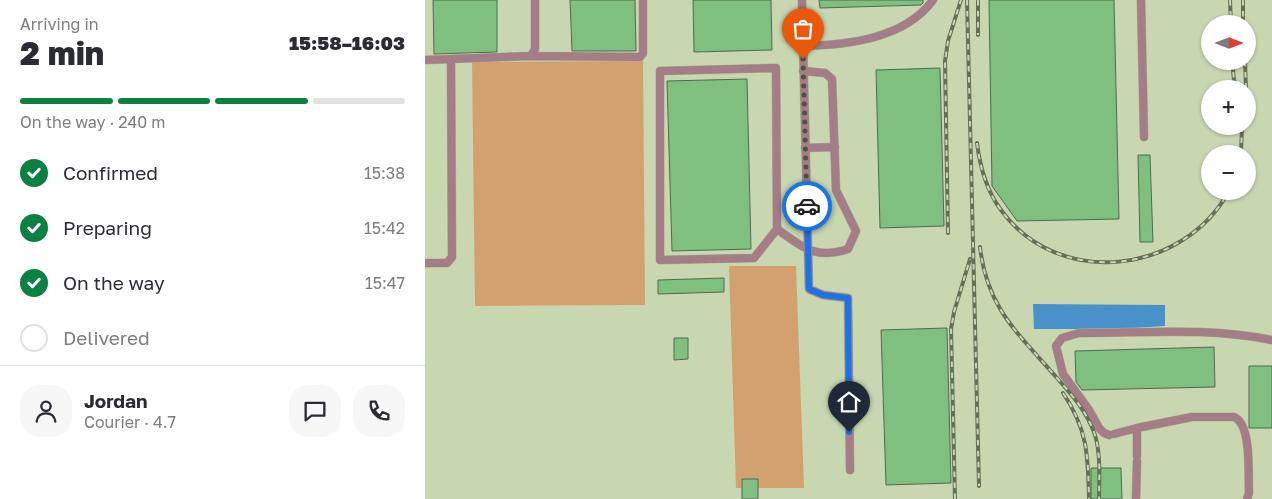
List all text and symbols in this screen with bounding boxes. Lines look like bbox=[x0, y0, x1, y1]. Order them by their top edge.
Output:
pin bbox=[782, 8, 824, 59]
text: Arriving in bbox=[20, 14, 99, 34]
icon: bag bbox=[789, 15, 817, 43]
north arrow bbox=[1201, 15, 1256, 70]
map controls bbox=[1201, 15, 1256, 200]
text: 15:58–16:03 bbox=[289, 31, 405, 54]
text: 2 min bbox=[20, 34, 104, 72]
button: + bbox=[1201, 80, 1256, 135]
text: On the way · 240 m bbox=[20, 112, 165, 132]
button: − bbox=[1201, 145, 1256, 200]
icon: check bbox=[20, 159, 48, 187]
text: Confirmed bbox=[63, 161, 158, 184]
text: 15:38 bbox=[364, 163, 405, 183]
courier bbox=[782, 181, 832, 231]
icon: car bbox=[793, 192, 821, 220]
icon: check bbox=[20, 214, 48, 242]
text: Preparing bbox=[63, 216, 152, 239]
text: 15:42 bbox=[364, 218, 405, 238]
icon: check bbox=[20, 269, 48, 297]
text: On the way bbox=[63, 271, 165, 294]
text: 15:47 bbox=[365, 273, 405, 293]
text: Delivered bbox=[63, 326, 150, 349]
pin bbox=[828, 381, 870, 432]
button: person bbox=[20, 385, 72, 437]
button: chat bbox=[289, 385, 341, 437]
button: phone bbox=[353, 385, 405, 437]
icon: home bbox=[835, 388, 863, 416]
text: Jordan bbox=[84, 389, 148, 412]
text: Courier · 4.7 bbox=[84, 412, 176, 432]

